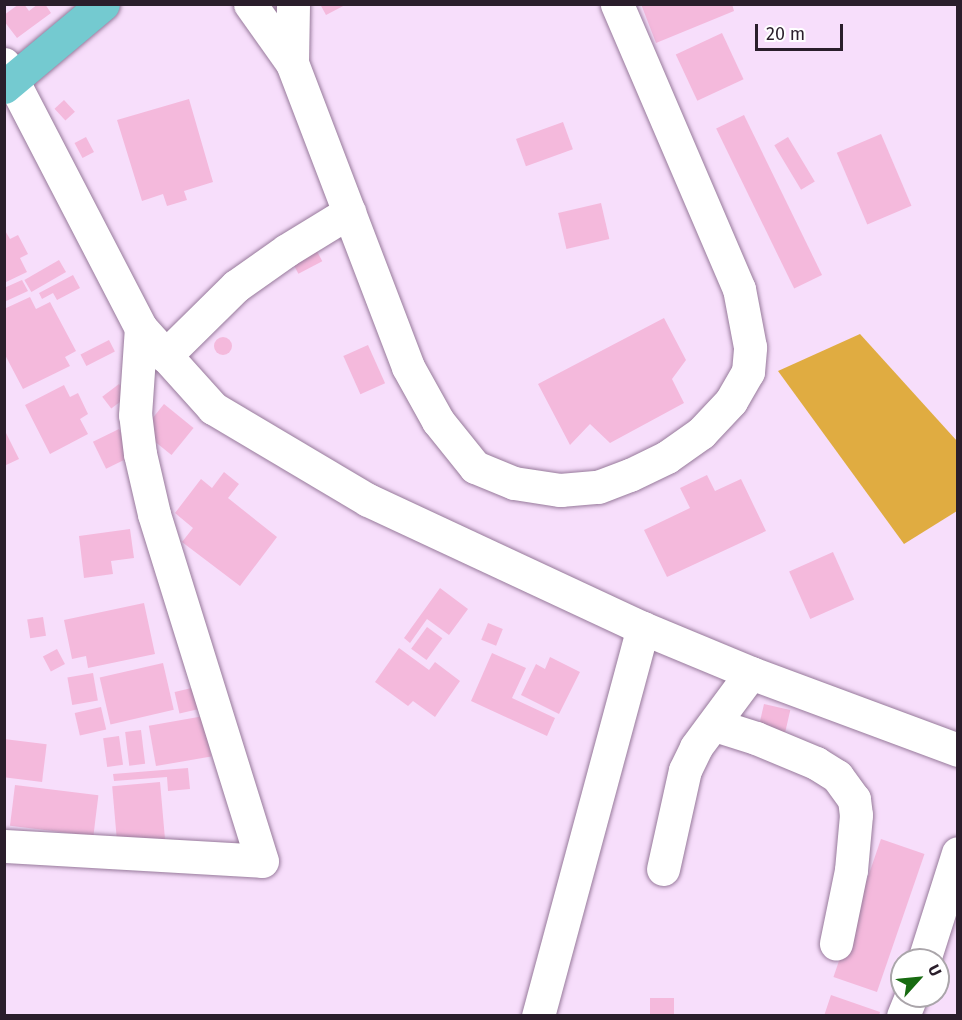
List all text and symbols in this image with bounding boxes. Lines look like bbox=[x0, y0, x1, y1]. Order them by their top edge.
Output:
scale bar bbox=[758, 12, 846, 50]
text: 20 m bbox=[766, 23, 805, 45]
north arrow bbox=[890, 948, 950, 1008]
text: U bbox=[924, 962, 946, 979]

